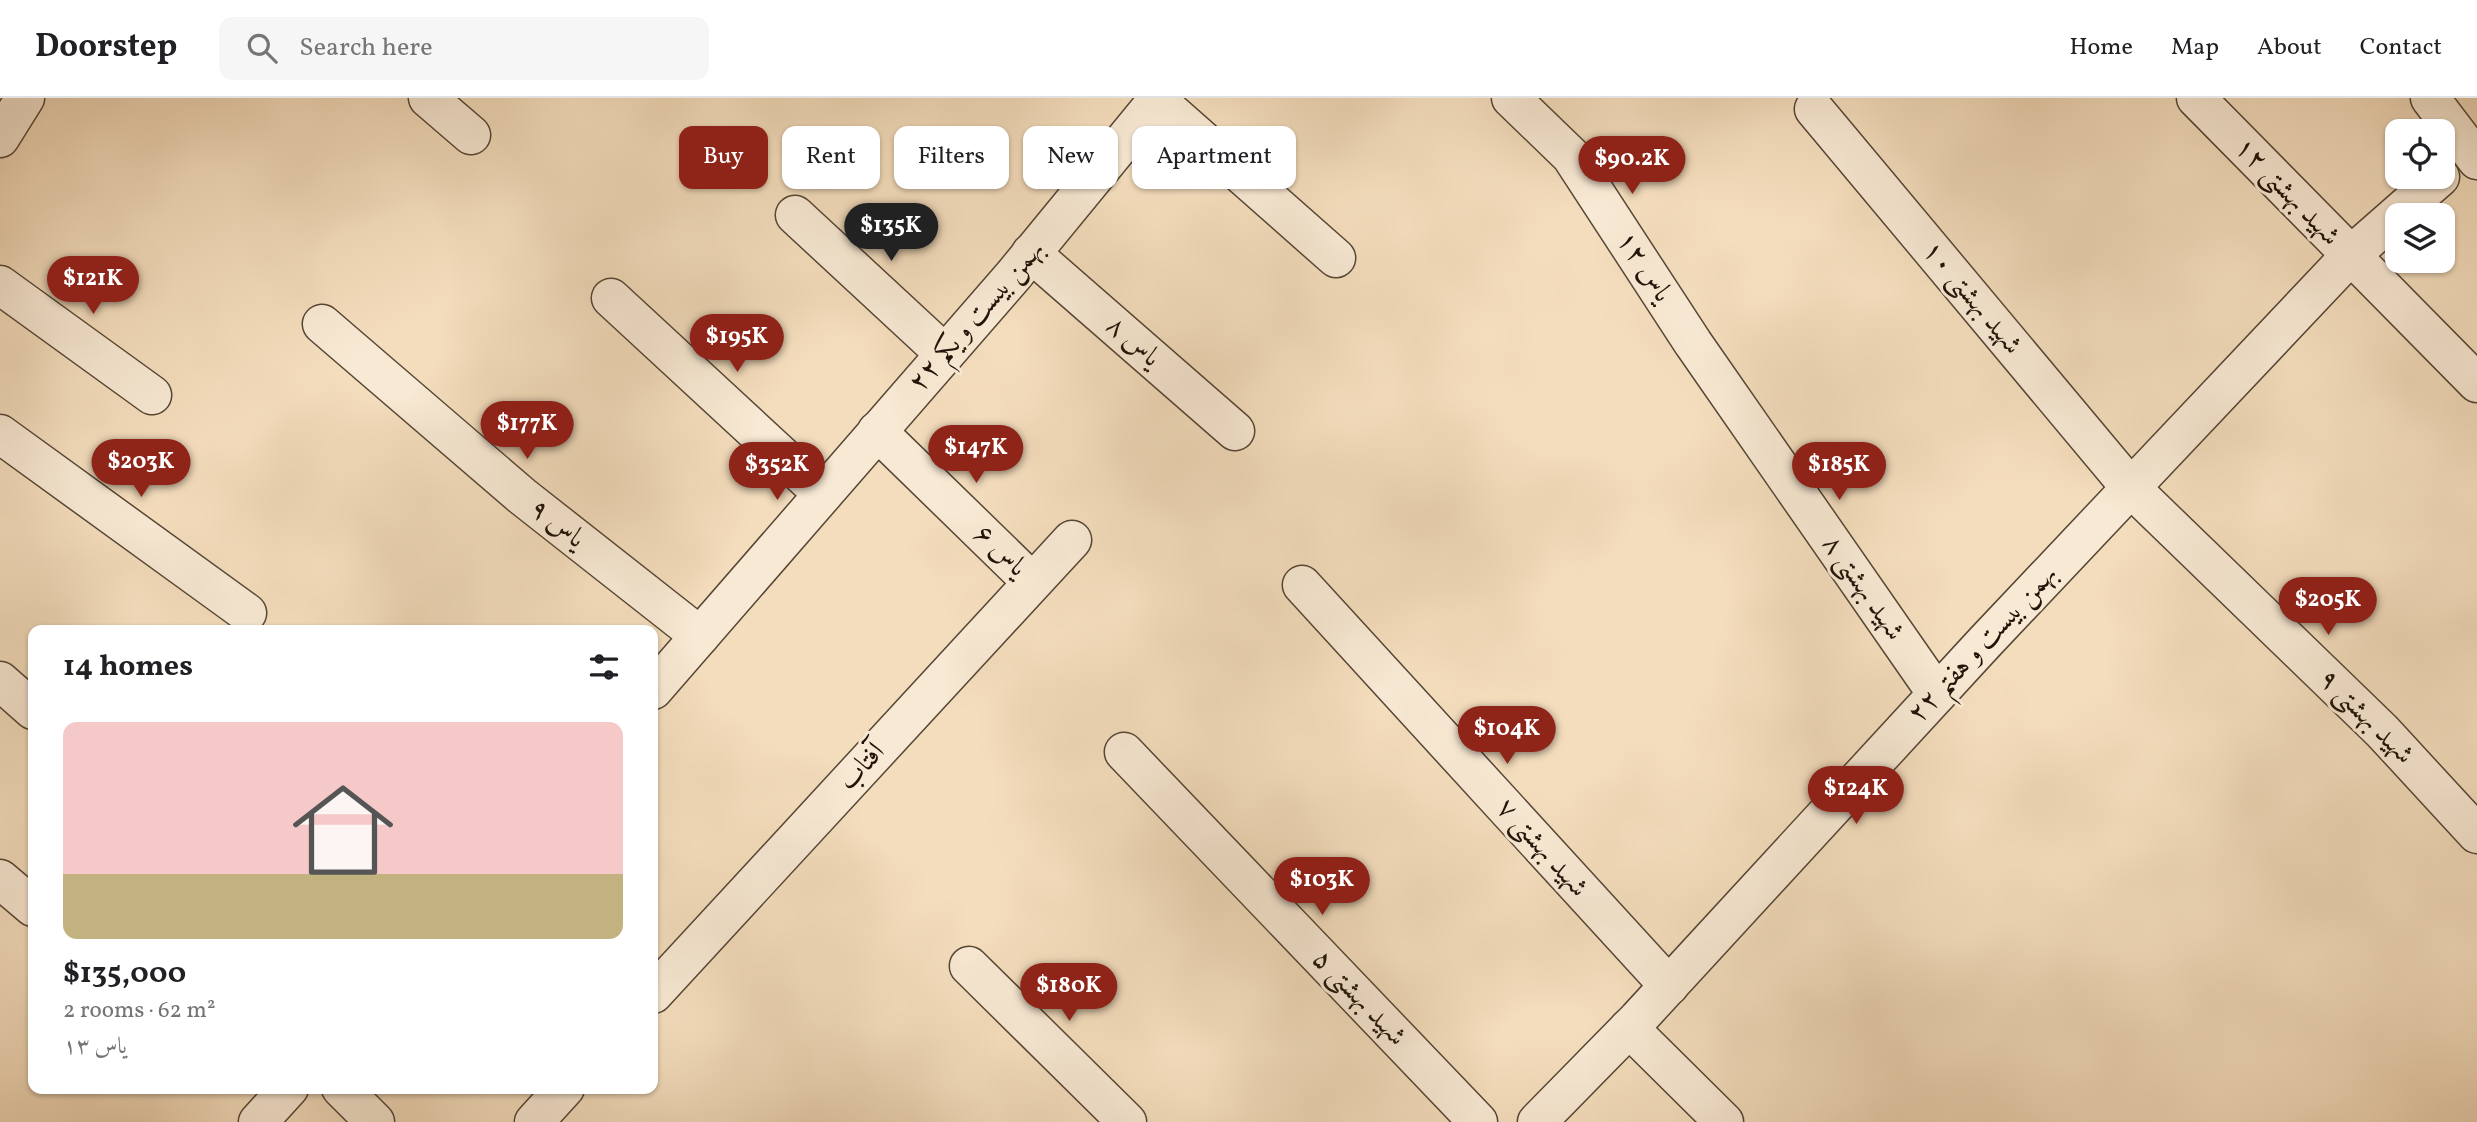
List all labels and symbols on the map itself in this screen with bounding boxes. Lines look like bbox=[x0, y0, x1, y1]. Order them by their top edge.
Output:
street label: شهید بهشتی ۱۲ bbox=[2225, 129, 2349, 255]
pin: $90.2K bbox=[1575, 136, 1689, 196]
pin: $135K bbox=[842, 204, 940, 263]
street label: یاس ۱۲ bbox=[1606, 224, 1682, 312]
street label: ۲۲ بهمن بیست و یکم bbox=[900, 231, 1058, 404]
street label: شهید بهشتی ۱۰ bbox=[1913, 233, 2031, 363]
pin: $121K bbox=[44, 256, 142, 316]
street label: یاس ۸ bbox=[1097, 307, 1170, 378]
pin: $195K bbox=[688, 314, 786, 374]
pin: $177K bbox=[478, 402, 576, 461]
pin: $147K bbox=[927, 426, 1025, 485]
pin: $203K bbox=[92, 440, 190, 499]
pin: $352K bbox=[728, 442, 826, 502]
pin: $185K bbox=[1790, 442, 1888, 502]
street label: یاس ۹ bbox=[521, 490, 595, 559]
street label: یاس ۶ bbox=[964, 516, 1037, 588]
street label: شهید بهشتی ۸ bbox=[1812, 527, 1914, 649]
street label: ۲۲ بهمن بیست و هفتم bbox=[1899, 556, 2071, 736]
pin: $205K bbox=[2279, 578, 2377, 637]
street label: شهید بهشتی ۹ bbox=[2309, 660, 2423, 774]
pin: $104K bbox=[1458, 706, 1556, 766]
street label: آفتاب bbox=[829, 732, 896, 800]
pin: $124K bbox=[1807, 766, 1905, 826]
street label: شهید بهشتی ۷ bbox=[1487, 790, 1597, 906]
pin: $103K bbox=[1273, 858, 1371, 917]
street label: شهید بهشتی ۵ bbox=[1303, 941, 1415, 1055]
pin: $180K bbox=[1020, 964, 1118, 1023]

